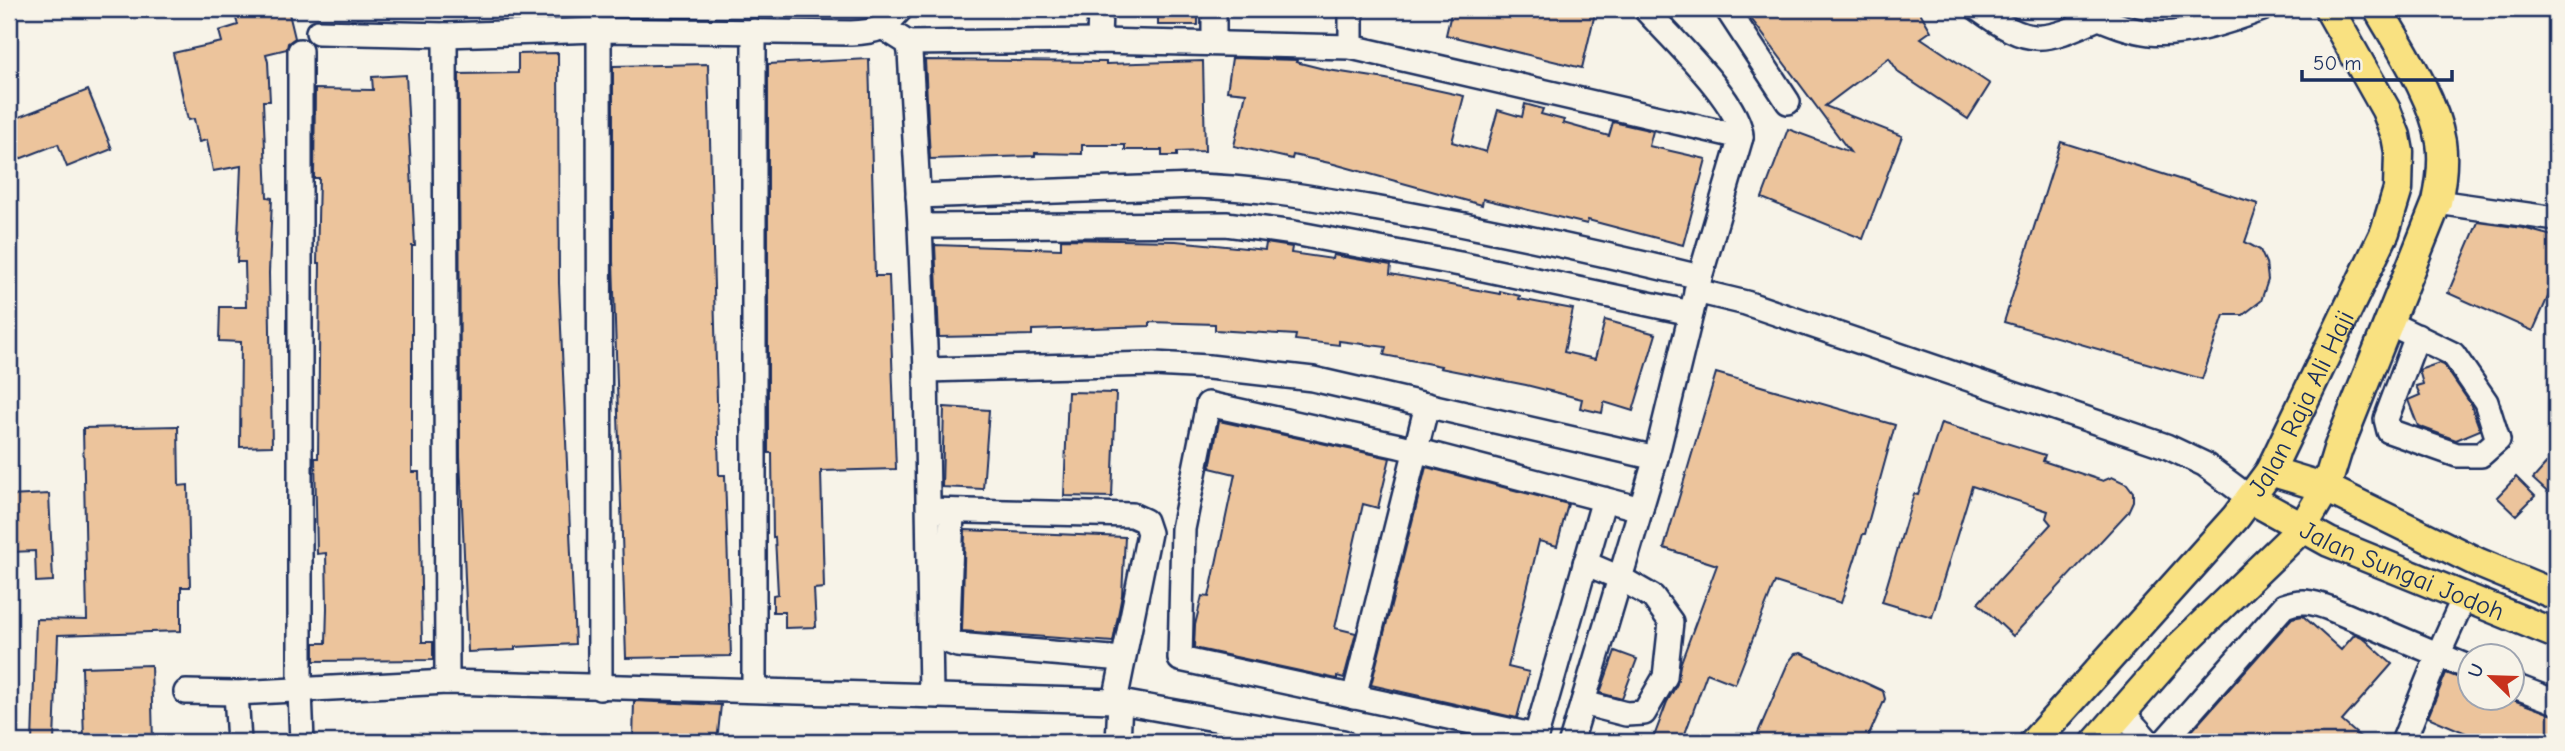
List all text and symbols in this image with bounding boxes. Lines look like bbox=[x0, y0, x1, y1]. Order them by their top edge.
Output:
scale bar bbox=[2302, 38, 2453, 82]
text: 50 m bbox=[2313, 51, 2362, 75]
street label: Jalan Raja Ali Haji bbox=[2242, 306, 2361, 503]
street label: Jalan Sungai Jodoh bbox=[2295, 515, 2509, 628]
north arrow bbox=[2456, 642, 2526, 712]
text: U bbox=[2464, 661, 2489, 681]

